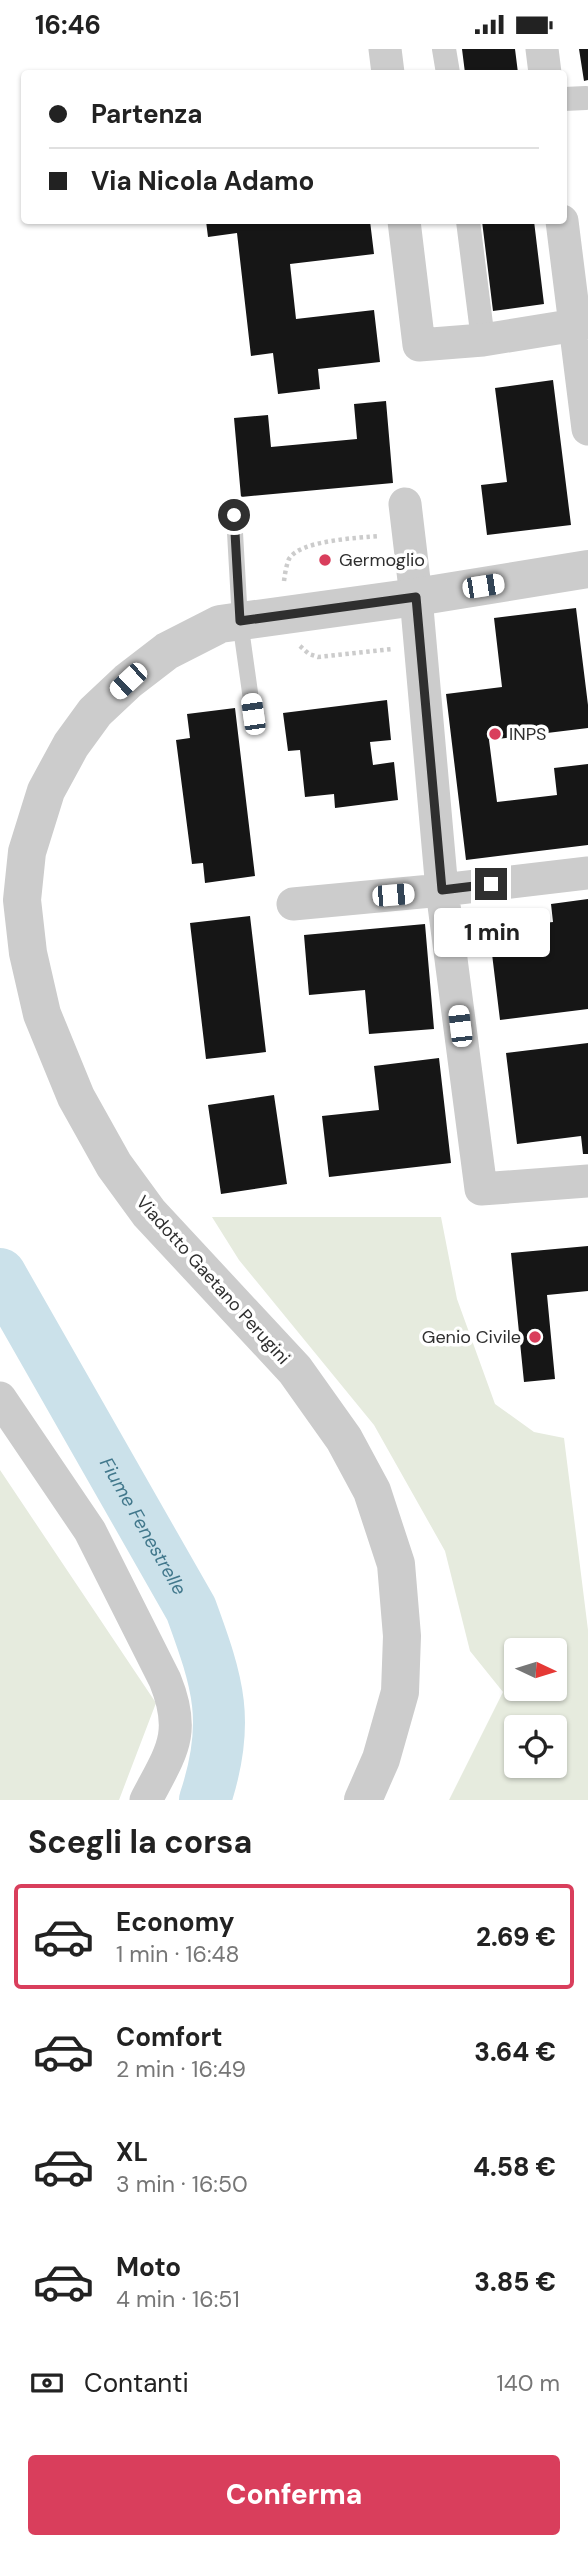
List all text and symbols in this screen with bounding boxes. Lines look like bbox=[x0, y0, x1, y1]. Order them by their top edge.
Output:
text: 16:46 bbox=[35, 8, 101, 42]
text: Partenza bbox=[91, 97, 203, 131]
text: Via Nicola Adamo bbox=[91, 164, 314, 198]
route start bbox=[218, 499, 250, 531]
place label: Germoglio bbox=[339, 548, 425, 572]
marker: Germoglio bbox=[317, 552, 333, 568]
car bbox=[461, 572, 506, 600]
car bbox=[106, 659, 151, 703]
car bbox=[240, 692, 267, 736]
place label: INPS bbox=[509, 722, 547, 746]
marker: INPS bbox=[487, 726, 503, 742]
route end bbox=[475, 868, 507, 900]
car bbox=[372, 883, 415, 907]
callout: 1 min bbox=[433, 909, 549, 957]
text: 1 min bbox=[464, 917, 520, 947]
car bbox=[448, 1004, 473, 1048]
street label: Viadotto Gaetano Perugini bbox=[131, 1191, 295, 1369]
place label: Genio Civile bbox=[422, 1325, 521, 1349]
marker: Genio Civile bbox=[527, 1329, 543, 1345]
water label: Fiume Fenestrelle bbox=[95, 1453, 193, 1599]
north arrow bbox=[504, 1638, 567, 1701]
map controls bbox=[504, 1638, 567, 1778]
button: locate bbox=[504, 1715, 567, 1778]
text: Scegli la corsa bbox=[28, 1821, 252, 1863]
icon: car bbox=[32, 1905, 95, 1968]
text: Economy bbox=[116, 1905, 234, 1939]
text: 2.69 € bbox=[476, 1920, 556, 1954]
text: 1 min · 16:48 bbox=[116, 1939, 240, 1969]
icon: car bbox=[32, 2020, 95, 2083]
text: Comfort bbox=[116, 2020, 222, 2054]
text: 3.64 € bbox=[474, 2035, 556, 2069]
text: 2 min · 16:49 bbox=[116, 2054, 246, 2084]
icon: car bbox=[32, 2135, 95, 2198]
text: XL bbox=[116, 2135, 148, 2169]
text: 4.58 € bbox=[473, 2150, 556, 2184]
text: 3 min · 16:50 bbox=[116, 2169, 248, 2199]
icon: car bbox=[32, 2250, 95, 2313]
text: Moto bbox=[116, 2250, 181, 2284]
text: 3.85 € bbox=[474, 2265, 556, 2299]
text: 4 min · 16:51 bbox=[116, 2284, 240, 2314]
icon: cash bbox=[28, 2364, 66, 2402]
text: Contanti bbox=[84, 2366, 189, 2400]
text: 140 m bbox=[497, 2368, 560, 2398]
button: Conferma bbox=[28, 2455, 560, 2535]

